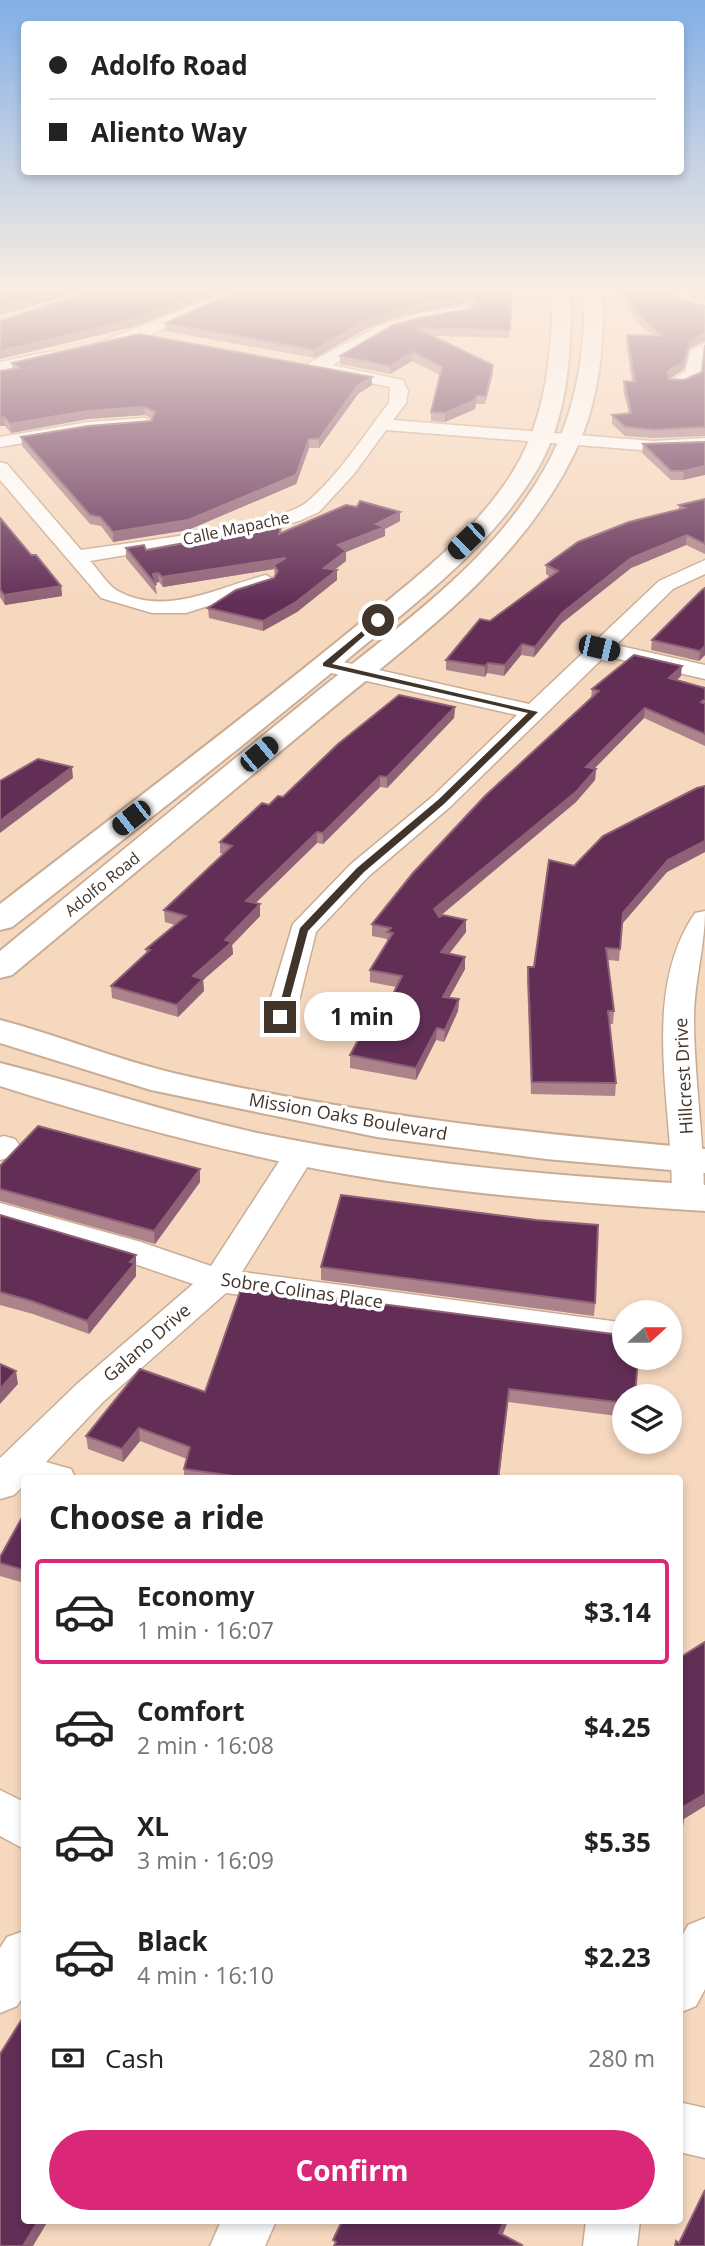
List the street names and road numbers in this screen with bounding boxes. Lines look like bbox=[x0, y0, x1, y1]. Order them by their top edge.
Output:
street label: Calle Mapache bbox=[181, 506, 291, 550]
street label: Adolfo Road bbox=[60, 847, 144, 921]
street label: Hillcrest Drive bbox=[668, 1017, 698, 1135]
street label: Mission Oaks Boulevard bbox=[247, 1087, 449, 1145]
street label: Sobre Colinas Place bbox=[220, 1267, 385, 1313]
street label: Galano Drive bbox=[98, 1298, 195, 1387]

